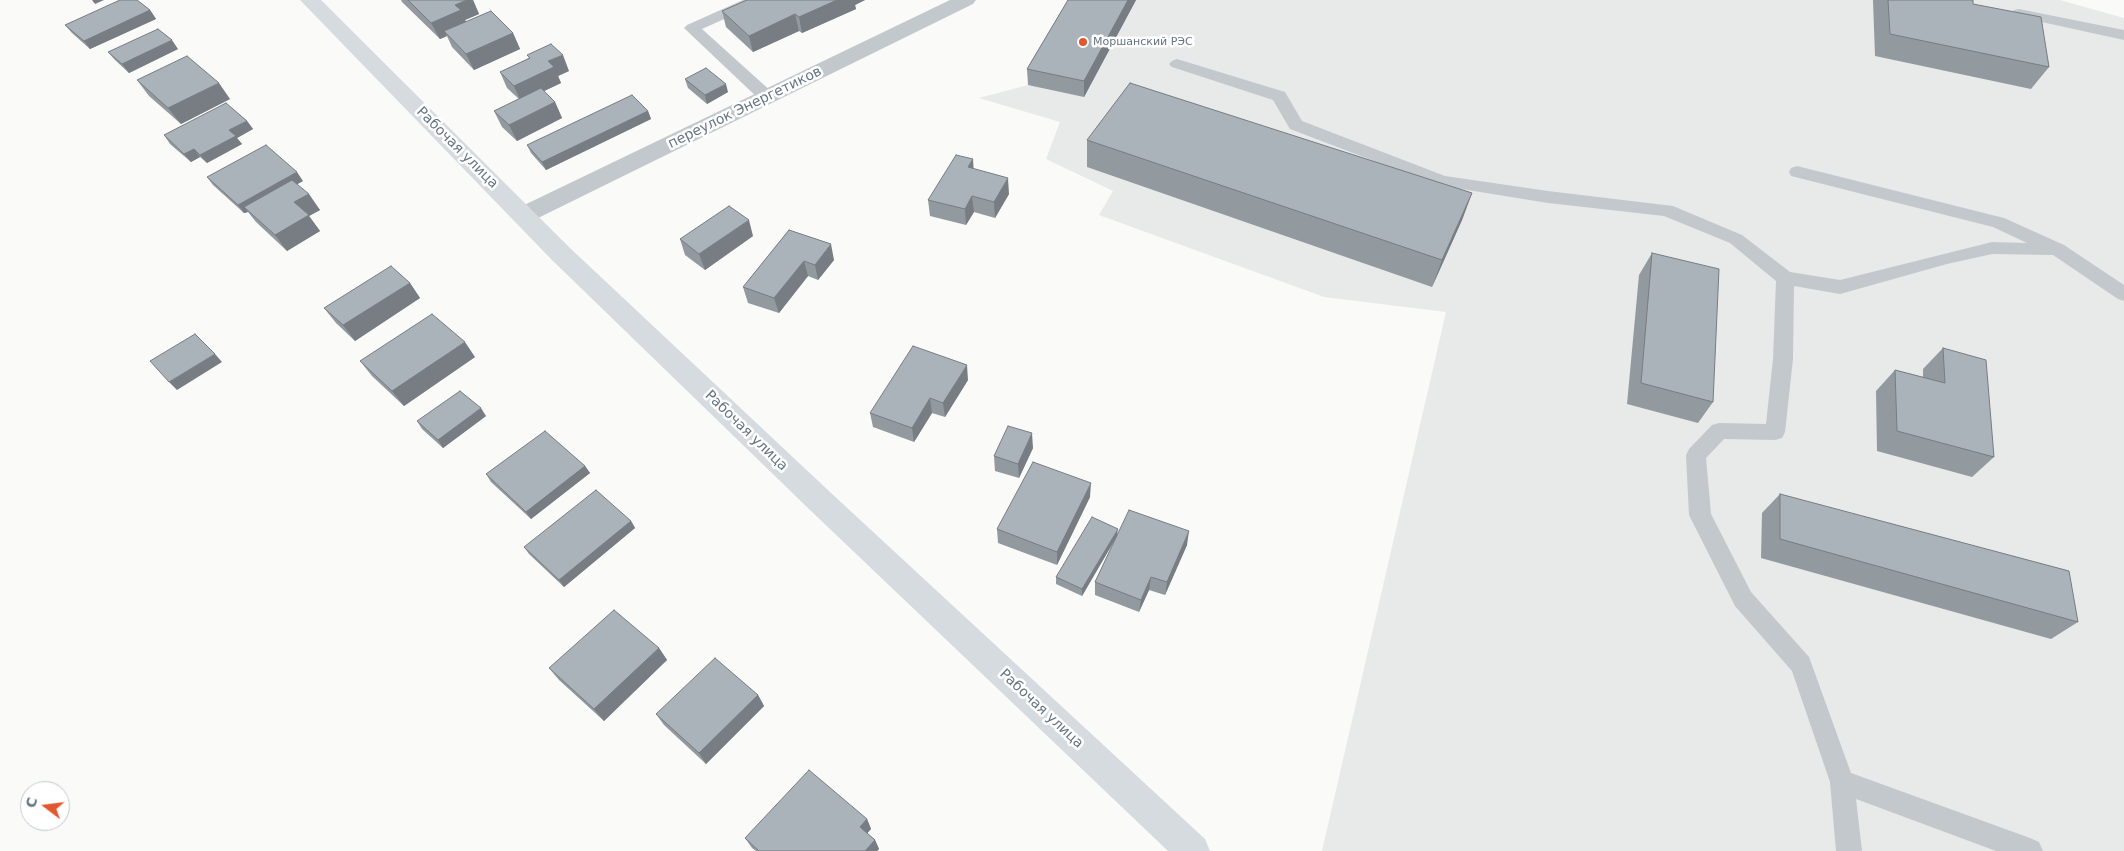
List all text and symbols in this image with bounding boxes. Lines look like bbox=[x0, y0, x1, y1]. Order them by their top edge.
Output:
place label: Моршанский РЭС bbox=[1093, 35, 1193, 49]
marker: Моршанский РЭС bbox=[1077, 36, 1089, 48]
street label: переулок Энергетиков bbox=[665, 63, 825, 153]
street label: Рабочая улица bbox=[413, 104, 501, 192]
street label: Рабочая улица bbox=[701, 387, 791, 475]
street label: Рабочая улица bbox=[996, 666, 1086, 752]
north arrow bbox=[20, 781, 70, 831]
text: С bbox=[22, 795, 41, 809]

